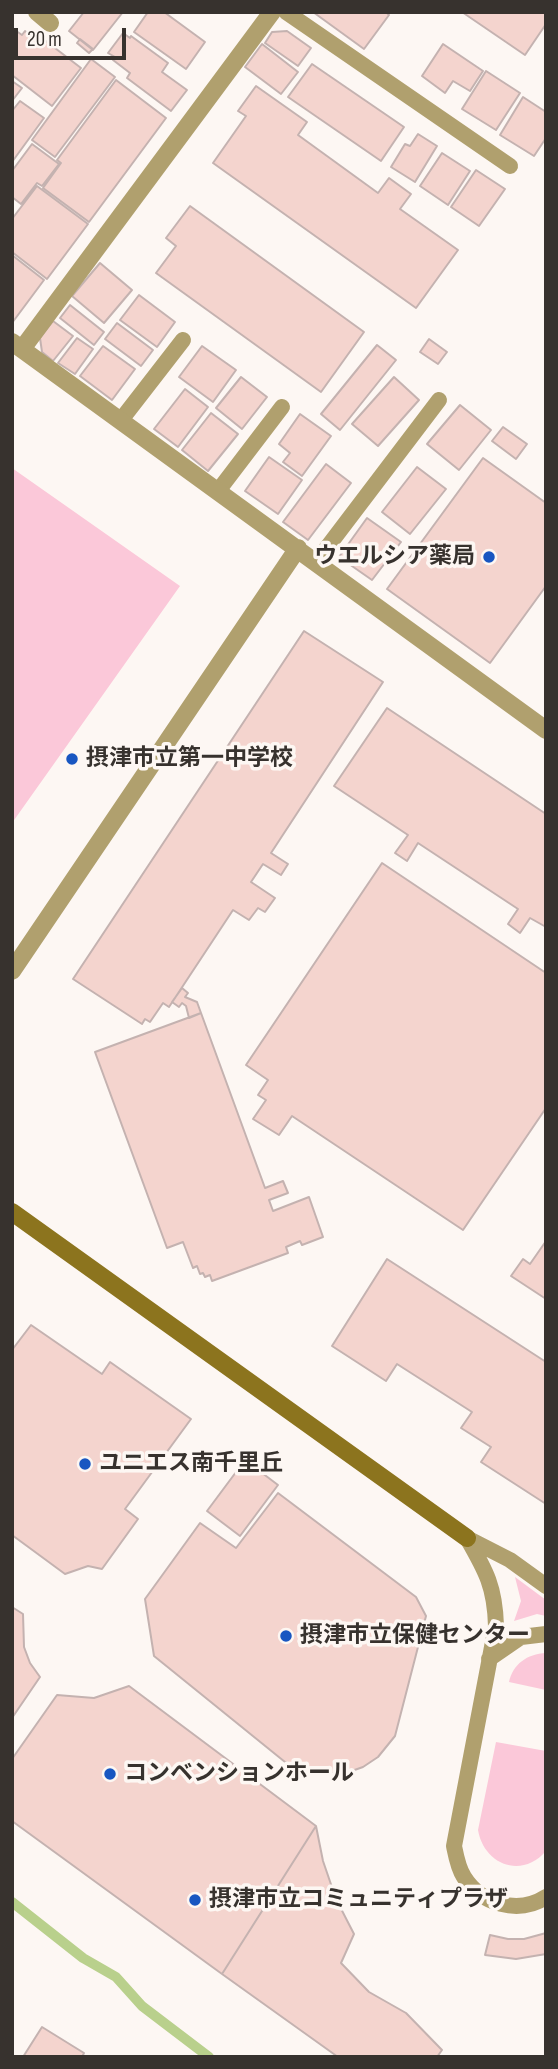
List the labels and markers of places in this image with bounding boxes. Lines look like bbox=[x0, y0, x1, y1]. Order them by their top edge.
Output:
place label: ウエルシア薬局 bbox=[314, 543, 475, 571]
marker: ウエルシア薬局 bbox=[481, 549, 497, 565]
place label: 摂津市立第一中学校 bbox=[86, 745, 293, 773]
marker: 摂津市立第一中学校 bbox=[64, 751, 80, 767]
place label: ユニエス南千里丘 bbox=[99, 1450, 283, 1478]
marker: ユニエス南千里丘 bbox=[77, 1456, 93, 1472]
place label: 摂津市立保健センター bbox=[300, 1622, 530, 1650]
marker: 摂津市立保健センター bbox=[278, 1628, 294, 1644]
place label: コンベンションホール bbox=[124, 1760, 354, 1788]
marker: コンベンションホール bbox=[102, 1766, 118, 1782]
place label: 摂津市立コミュニティプラザ bbox=[209, 1886, 508, 1914]
marker: 摂津市立コミュニティプラザ bbox=[187, 1892, 203, 1908]

